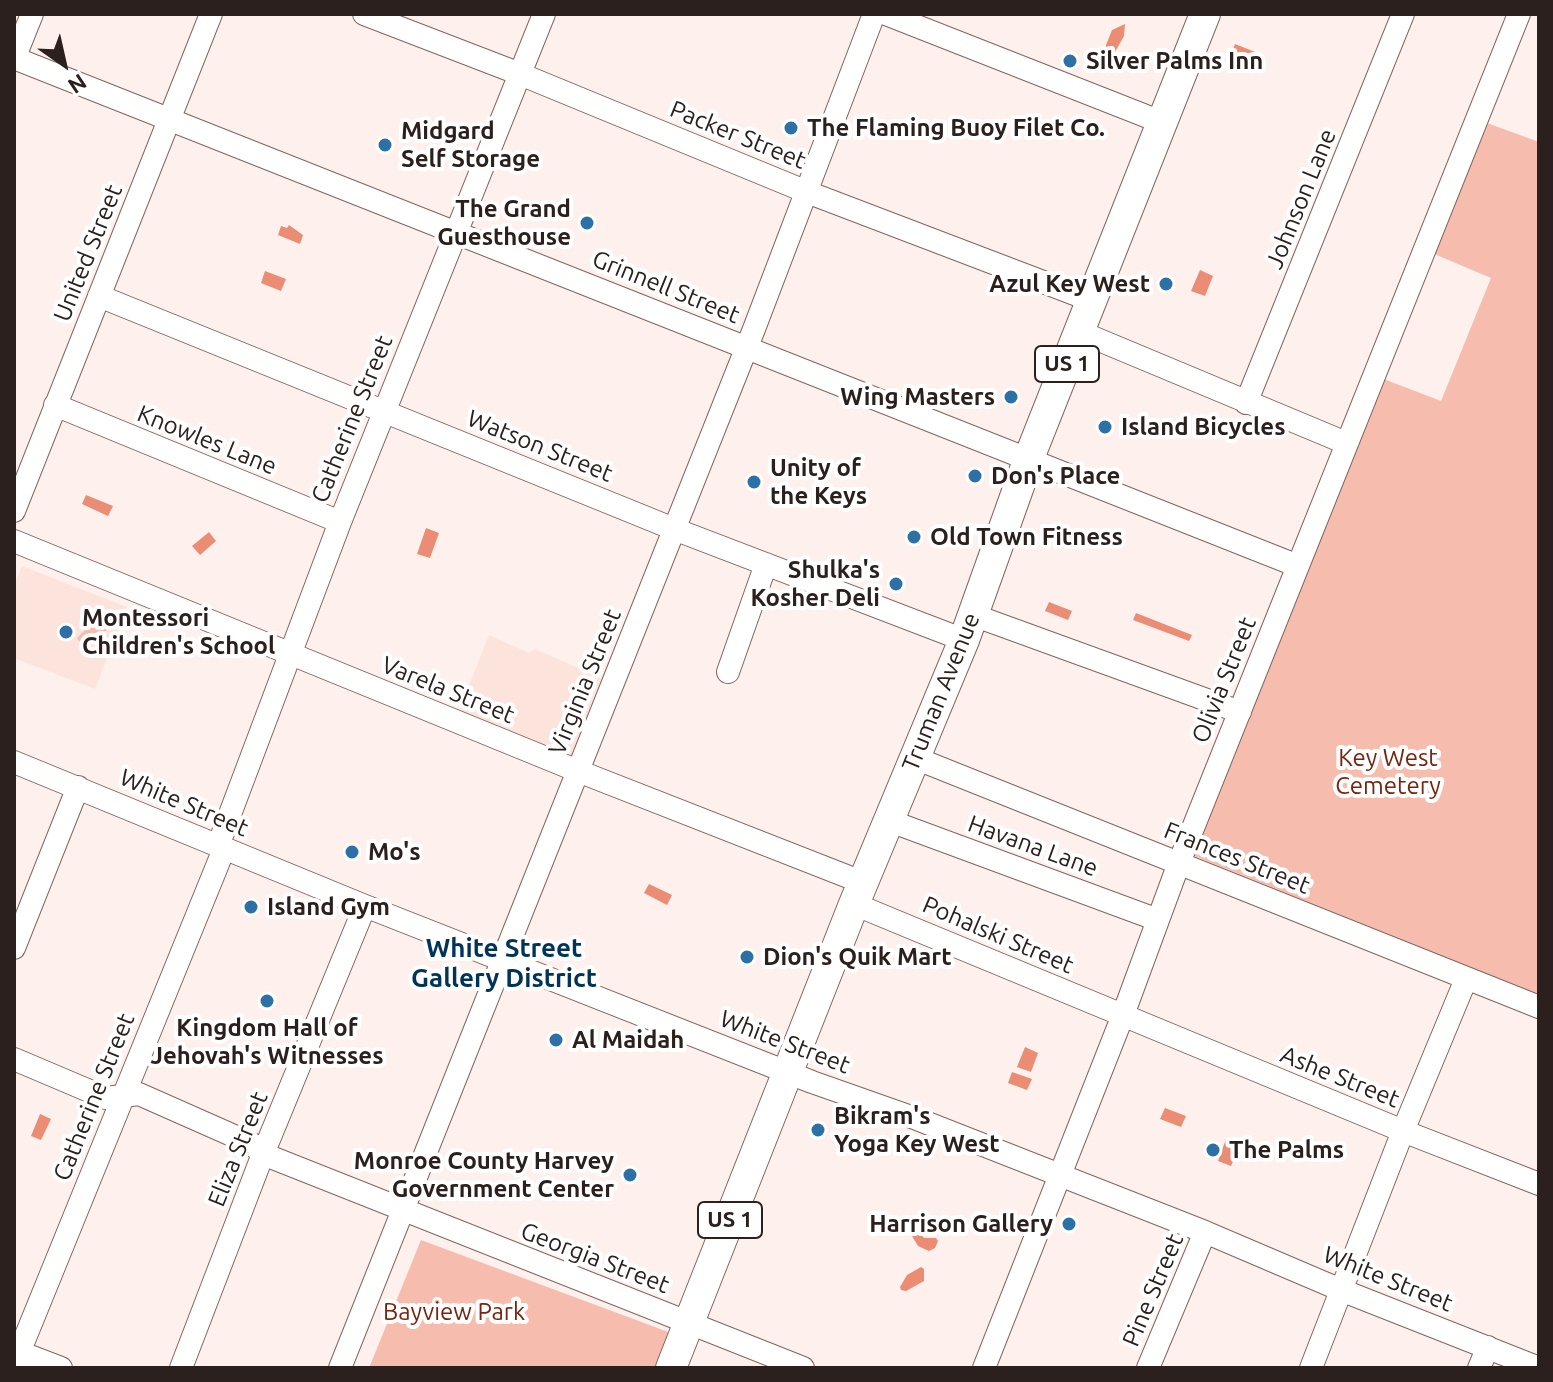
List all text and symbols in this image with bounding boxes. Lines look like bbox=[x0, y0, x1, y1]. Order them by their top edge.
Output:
north arrow bbox=[24, 24, 104, 104]
place label: Silver Palms Inn bbox=[1086, 47, 1263, 75]
marker: Silver Palms Inn bbox=[1061, 52, 1079, 70]
text: N bbox=[64, 69, 92, 99]
street label: Packer Street bbox=[666, 95, 810, 175]
place label: The Flaming Buoy Filet Co. bbox=[807, 114, 1105, 142]
place label: Midgard Self Storage bbox=[401, 117, 540, 173]
marker: The Flaming Buoy Filet Co. bbox=[782, 119, 800, 137]
street label: Johnson Lane bbox=[1260, 125, 1342, 273]
marker: Midgard Self Storage bbox=[376, 136, 394, 154]
street label: United Street bbox=[47, 180, 129, 326]
place label: The Grand Guesthouse bbox=[437, 195, 571, 251]
marker: The Grand Guesthouse bbox=[578, 214, 596, 232]
street label: Grinnell Street bbox=[588, 244, 744, 330]
place label: Azul Key West bbox=[989, 270, 1150, 298]
marker: Azul Key West bbox=[1157, 275, 1175, 293]
street label: Catherine Street bbox=[305, 331, 399, 507]
road number: US 1 bbox=[1035, 346, 1099, 382]
place label: Wing Masters bbox=[840, 383, 995, 411]
marker: Wing Masters bbox=[1002, 388, 1020, 406]
street label: Knowles Lane bbox=[133, 399, 281, 481]
street label: Watson Street bbox=[463, 404, 617, 488]
place label: Island Bicycles bbox=[1121, 413, 1286, 441]
marker: Island Bicycles bbox=[1096, 418, 1114, 436]
place label: Unity of the Keys bbox=[770, 454, 867, 510]
place label: Don's Place bbox=[991, 462, 1120, 490]
marker: Don's Place bbox=[966, 467, 984, 485]
marker: Unity of the Keys bbox=[745, 473, 763, 491]
place label: Old Town Fitness bbox=[930, 523, 1123, 551]
marker: Old Town Fitness bbox=[905, 528, 923, 546]
place label: Shulka's Kosher Deli bbox=[750, 556, 880, 612]
marker: Shulka's Kosher Deli bbox=[887, 575, 905, 593]
place label: Montessori Children's School bbox=[82, 604, 275, 660]
street label: Virginia Street bbox=[543, 605, 627, 759]
street label: Truman Avenue bbox=[896, 609, 986, 775]
street label: Olivia Street bbox=[1186, 613, 1262, 747]
marker: Montessori Children's School bbox=[57, 623, 75, 641]
street label: Varela Street bbox=[377, 650, 519, 730]
park label: Key West Cemetery bbox=[1335, 744, 1441, 800]
street label: White Street bbox=[115, 763, 253, 843]
street label: Havana Lane bbox=[964, 809, 1102, 883]
street label: Frances Street bbox=[1160, 816, 1314, 900]
place label: Mo's bbox=[368, 838, 421, 866]
marker: Mo's bbox=[343, 843, 361, 861]
street label: Pohalski Street bbox=[918, 890, 1078, 980]
place label: Island Gym bbox=[267, 893, 390, 921]
marker: Island Gym bbox=[242, 898, 260, 916]
district label: White Street Gallery District bbox=[411, 932, 597, 994]
place label: Dion's Quik Mart bbox=[763, 943, 951, 971]
marker: Dion's Quik Mart bbox=[738, 948, 756, 966]
marker: Kingdom Hall of Jehovah's Witnesses bbox=[258, 992, 276, 1010]
street label: White Street bbox=[716, 1004, 854, 1080]
street label: Catherine Street bbox=[47, 1009, 141, 1185]
place label: Kingdom Hall of Jehovah's Witnesses bbox=[151, 1014, 383, 1070]
place label: Al Maidah bbox=[572, 1026, 684, 1054]
marker: Al Maidah bbox=[547, 1031, 565, 1049]
street label: Ashe Street bbox=[1276, 1040, 1404, 1114]
street label: Eliza Street bbox=[202, 1087, 274, 1211]
place label: Bikram's Yoga Key West bbox=[834, 1102, 1000, 1158]
marker: Bikram's Yoga Key West bbox=[809, 1121, 827, 1139]
place label: The Palms bbox=[1229, 1136, 1344, 1164]
marker: The Palms bbox=[1204, 1141, 1222, 1159]
place label: Monroe County Harvey Government Center bbox=[354, 1147, 614, 1203]
marker: Monroe County Harvey Government Center bbox=[621, 1166, 639, 1184]
road number: US 1 bbox=[698, 1202, 762, 1238]
place label: Harrison Gallery bbox=[869, 1210, 1053, 1238]
marker: Harrison Gallery bbox=[1060, 1215, 1078, 1233]
street label: Georgia Street bbox=[517, 1216, 673, 1300]
street label: Pine Street bbox=[1116, 1229, 1190, 1351]
street label: White Street bbox=[1319, 1240, 1457, 1318]
park label: Bayview Park bbox=[383, 1298, 525, 1326]

